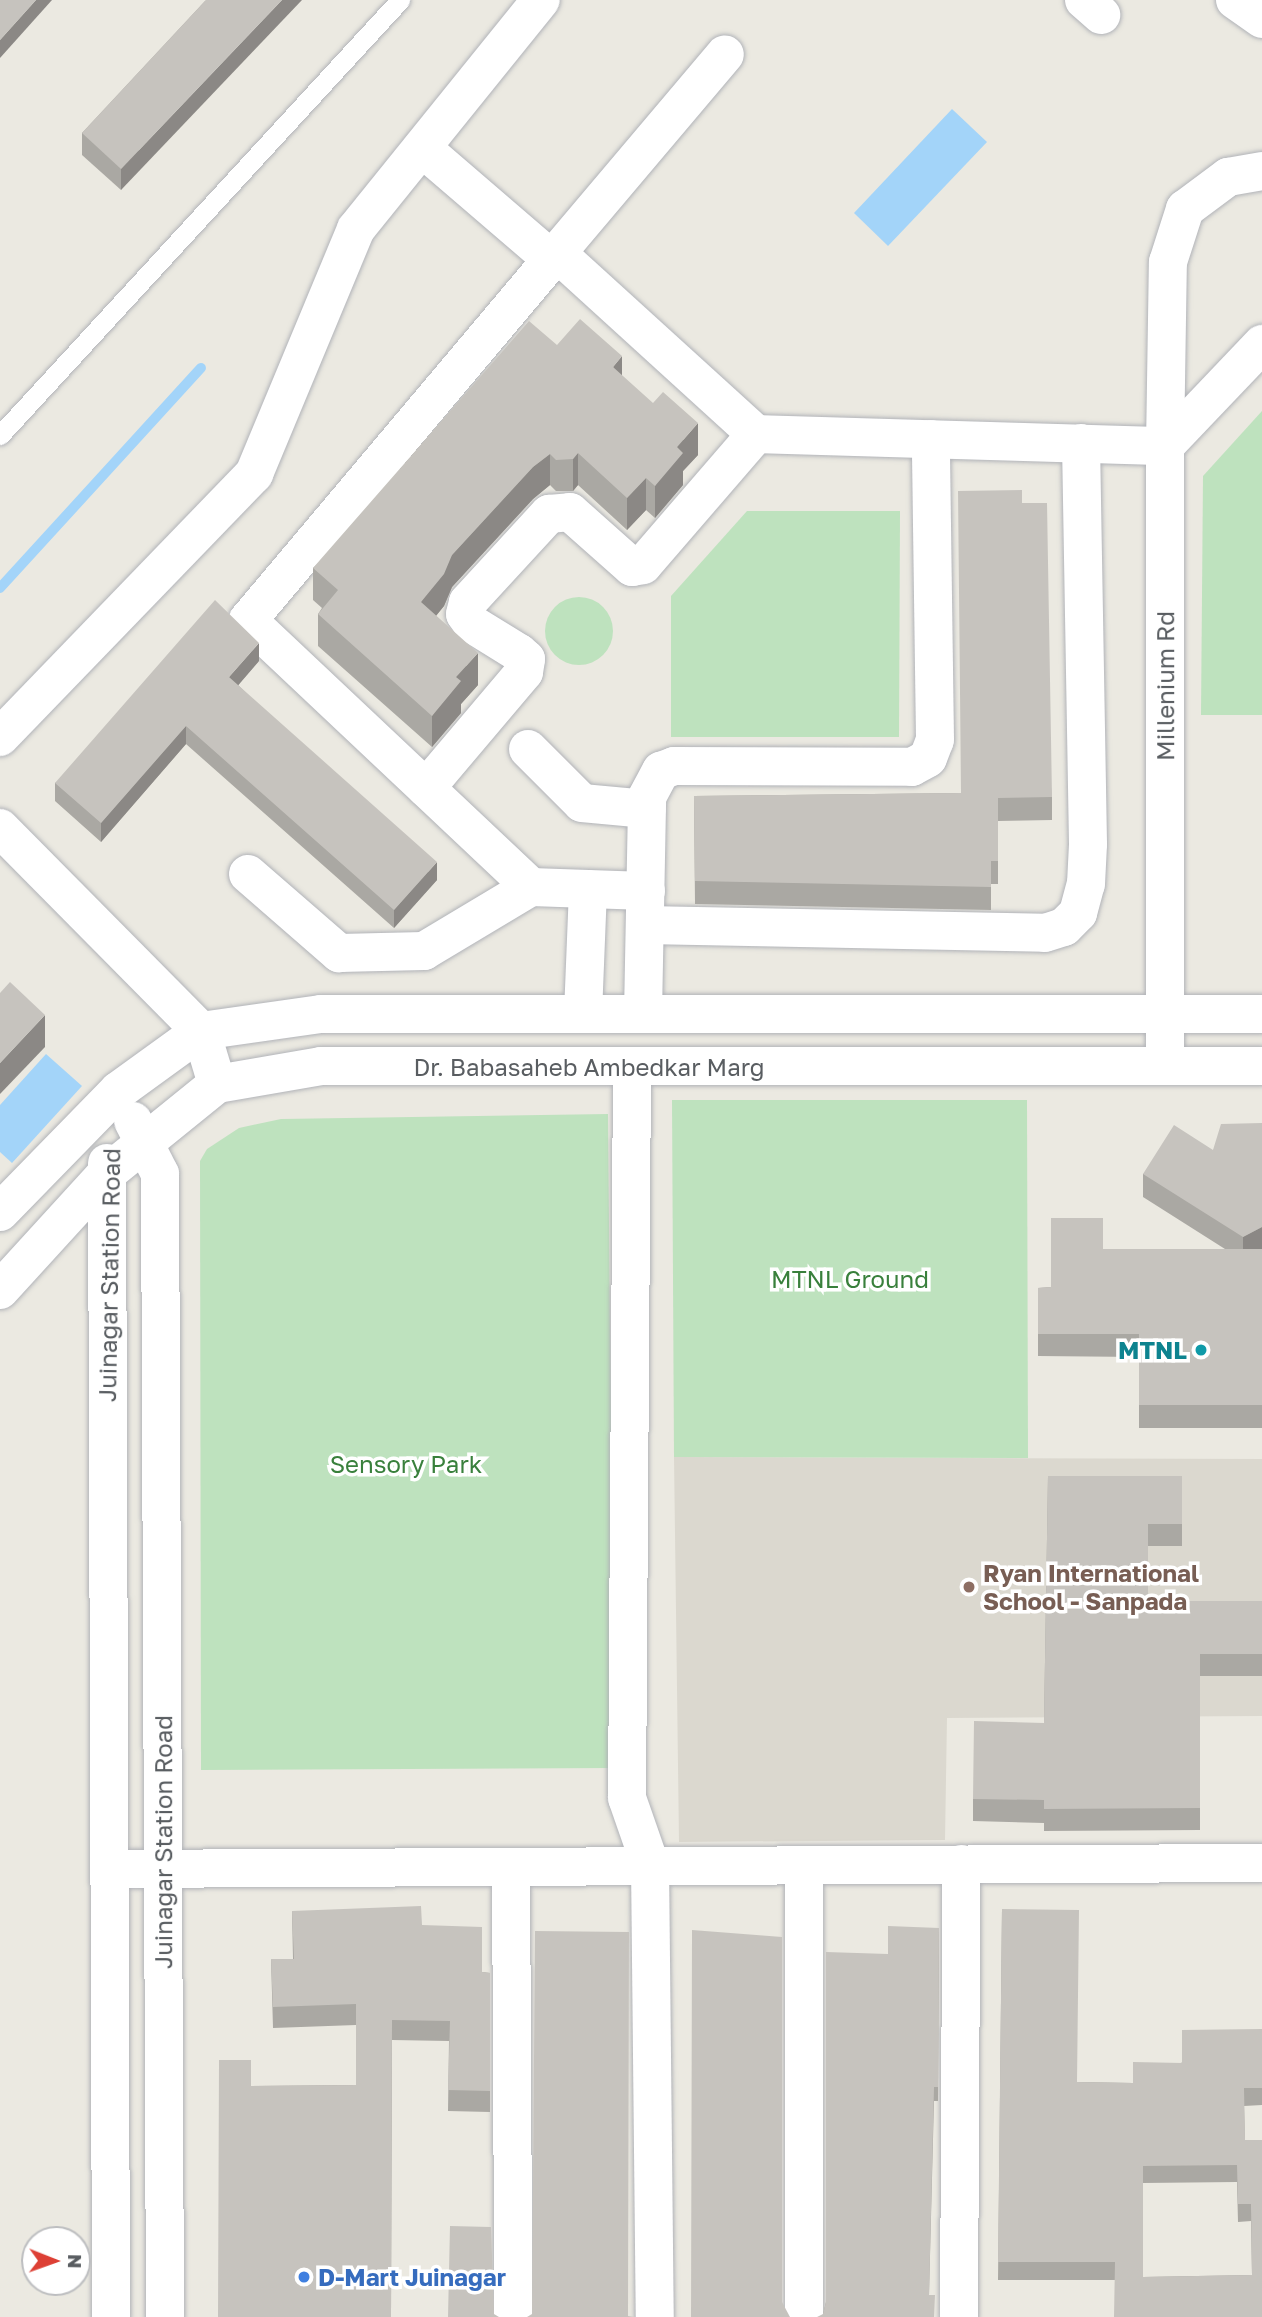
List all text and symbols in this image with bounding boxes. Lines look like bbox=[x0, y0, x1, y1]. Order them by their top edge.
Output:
street label: Millenium Rd bbox=[1151, 611, 1179, 761]
street label: Dr. Babasaheb Ambedkar Marg bbox=[413, 1053, 765, 1081]
street label: Juinagar Station Road bbox=[92, 1148, 126, 1402]
park label: MTNL Ground bbox=[771, 1265, 929, 1293]
place label: MTNL bbox=[1118, 1336, 1187, 1364]
marker: MTNL bbox=[1193, 1342, 1209, 1358]
park label: Sensory Park bbox=[330, 1450, 482, 1478]
place label: Ryan International School - Sanpada bbox=[983, 1559, 1199, 1615]
marker: Ryan International School - Sanpada bbox=[961, 1579, 977, 1595]
street label: Juinagar Station Road bbox=[149, 1715, 177, 1969]
north arrow bbox=[21, 2226, 91, 2296]
text: N bbox=[64, 2254, 87, 2269]
place label: D-Mart Juinagar bbox=[318, 2263, 506, 2291]
marker: D-Mart Juinagar bbox=[296, 2269, 312, 2285]

